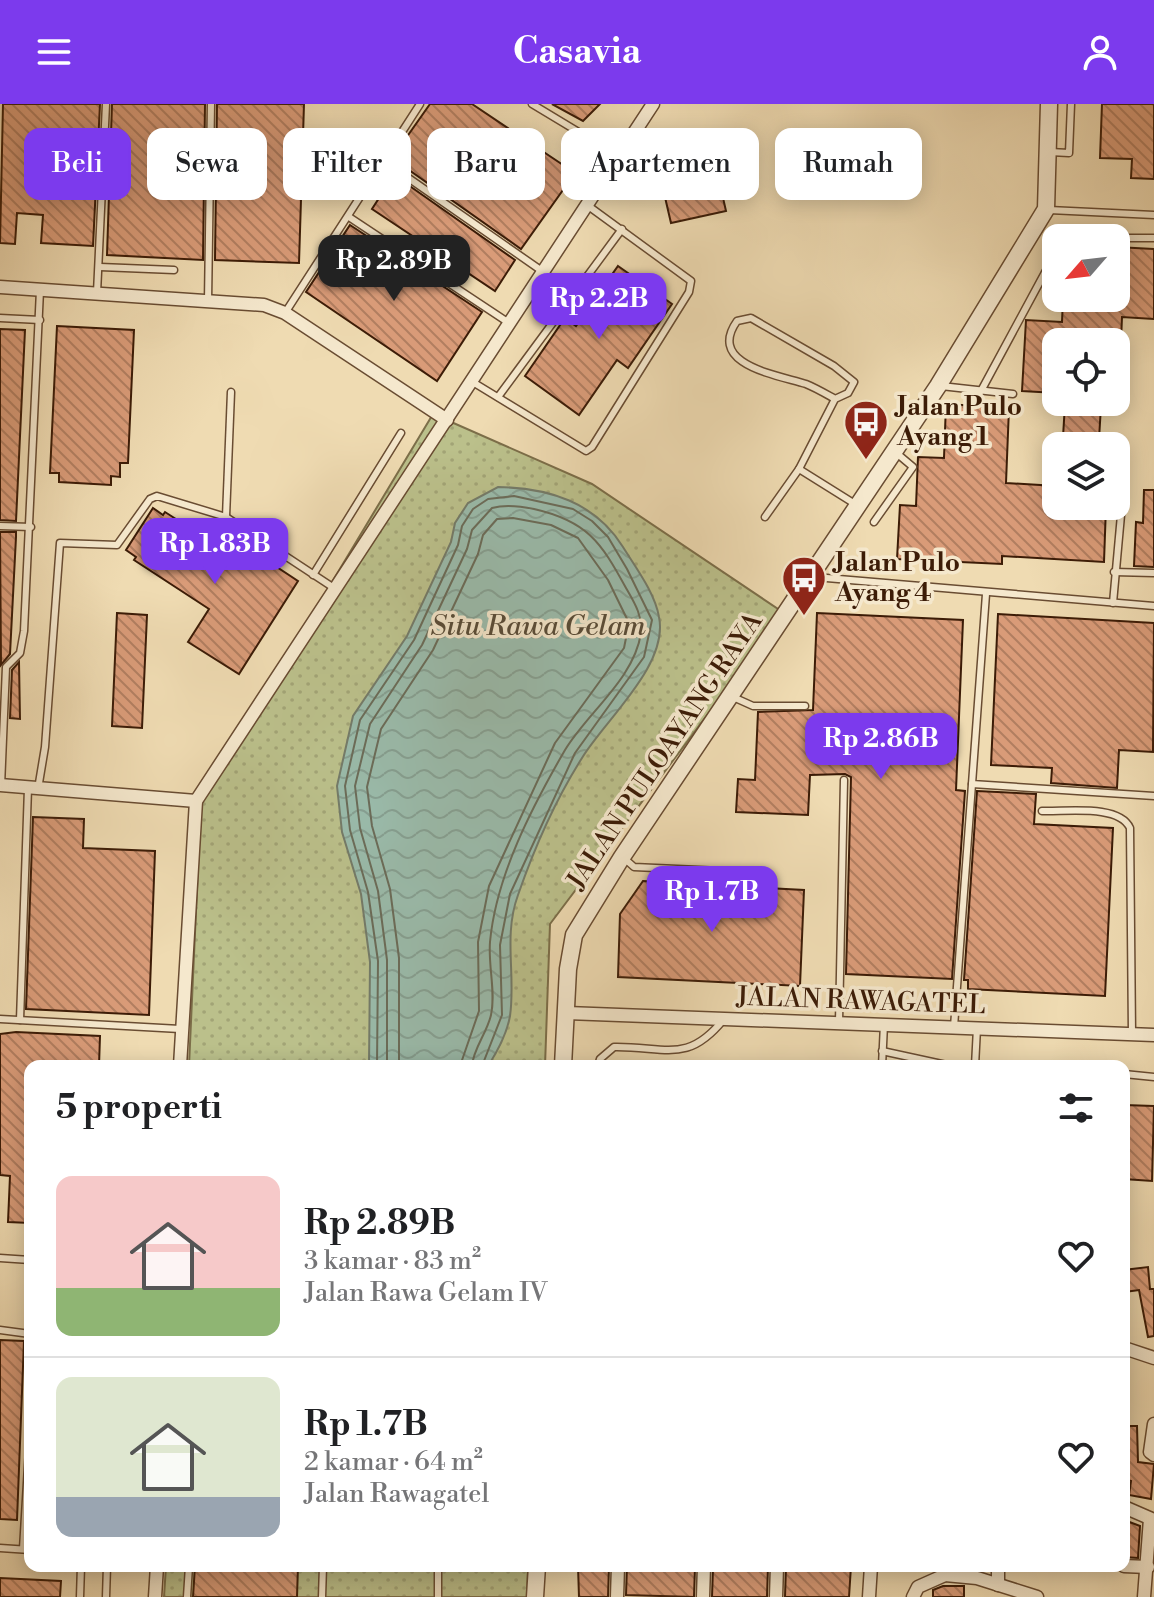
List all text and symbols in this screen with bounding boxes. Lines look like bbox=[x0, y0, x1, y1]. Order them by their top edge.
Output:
icon: menu bbox=[32, 30, 76, 74]
text: Casavia bbox=[513, 30, 641, 75]
icon: person bbox=[1078, 30, 1122, 74]
chip: Beli bbox=[24, 128, 131, 200]
chip: Sewa bbox=[147, 128, 267, 200]
chip: Filter bbox=[283, 128, 411, 200]
chip: Baru bbox=[427, 128, 545, 200]
chip: Apartemen bbox=[561, 128, 759, 200]
chip: Rumah bbox=[775, 128, 922, 200]
north arrow bbox=[1042, 224, 1130, 312]
map controls bbox=[1042, 224, 1130, 520]
pin: Rp 2.89B bbox=[311, 235, 477, 303]
text: Rp 2.89B bbox=[336, 245, 452, 277]
pin: Rp 2.2B bbox=[525, 273, 673, 341]
text: Rp 2.2B bbox=[549, 283, 649, 315]
button: locate bbox=[1042, 328, 1130, 416]
place label: Jalan Pulo Ayang 1 bbox=[894, 391, 1022, 453]
bus stop icon: Jalan Pulo Ayang 1 bbox=[842, 398, 890, 461]
button: layers bbox=[1042, 432, 1130, 520]
pin: Rp 1.83B bbox=[132, 518, 298, 586]
text: Rp 1.83B bbox=[159, 528, 271, 560]
place label: Jalan Pulo Ayang 4 bbox=[832, 547, 960, 609]
bus stop icon: Jalan Pulo Ayang 4 bbox=[780, 554, 828, 617]
street label: JALAN PULOAYANG RAYA bbox=[560, 605, 770, 896]
water label: Situ Rawa Gelam bbox=[430, 609, 646, 644]
pin: Rp 2.86B bbox=[798, 713, 964, 781]
text: Rp 2.86B bbox=[823, 723, 939, 755]
pin: Rp 1.7B bbox=[638, 866, 786, 934]
text: Rp 1.7B bbox=[665, 876, 759, 908]
street label: JALAN RAWAGATEL bbox=[735, 981, 986, 1021]
icon: filters bbox=[1054, 1086, 1098, 1130]
text: 5 properti bbox=[56, 1087, 222, 1129]
text: Rp 2.89B bbox=[304, 1203, 455, 1245]
icon: home bbox=[120, 1208, 216, 1304]
icon: heart bbox=[1054, 1234, 1098, 1278]
text: 3 kamar · 83 m² bbox=[304, 1245, 481, 1277]
text: Jalan Rawa Gelam IV bbox=[304, 1277, 548, 1309]
text: Rp 1.7B bbox=[304, 1404, 428, 1446]
icon: home bbox=[120, 1409, 216, 1505]
icon: heart bbox=[1054, 1435, 1098, 1479]
text: 2 kamar · 64 m² bbox=[304, 1446, 483, 1478]
text: Jalan Rawagatel bbox=[304, 1478, 489, 1510]

